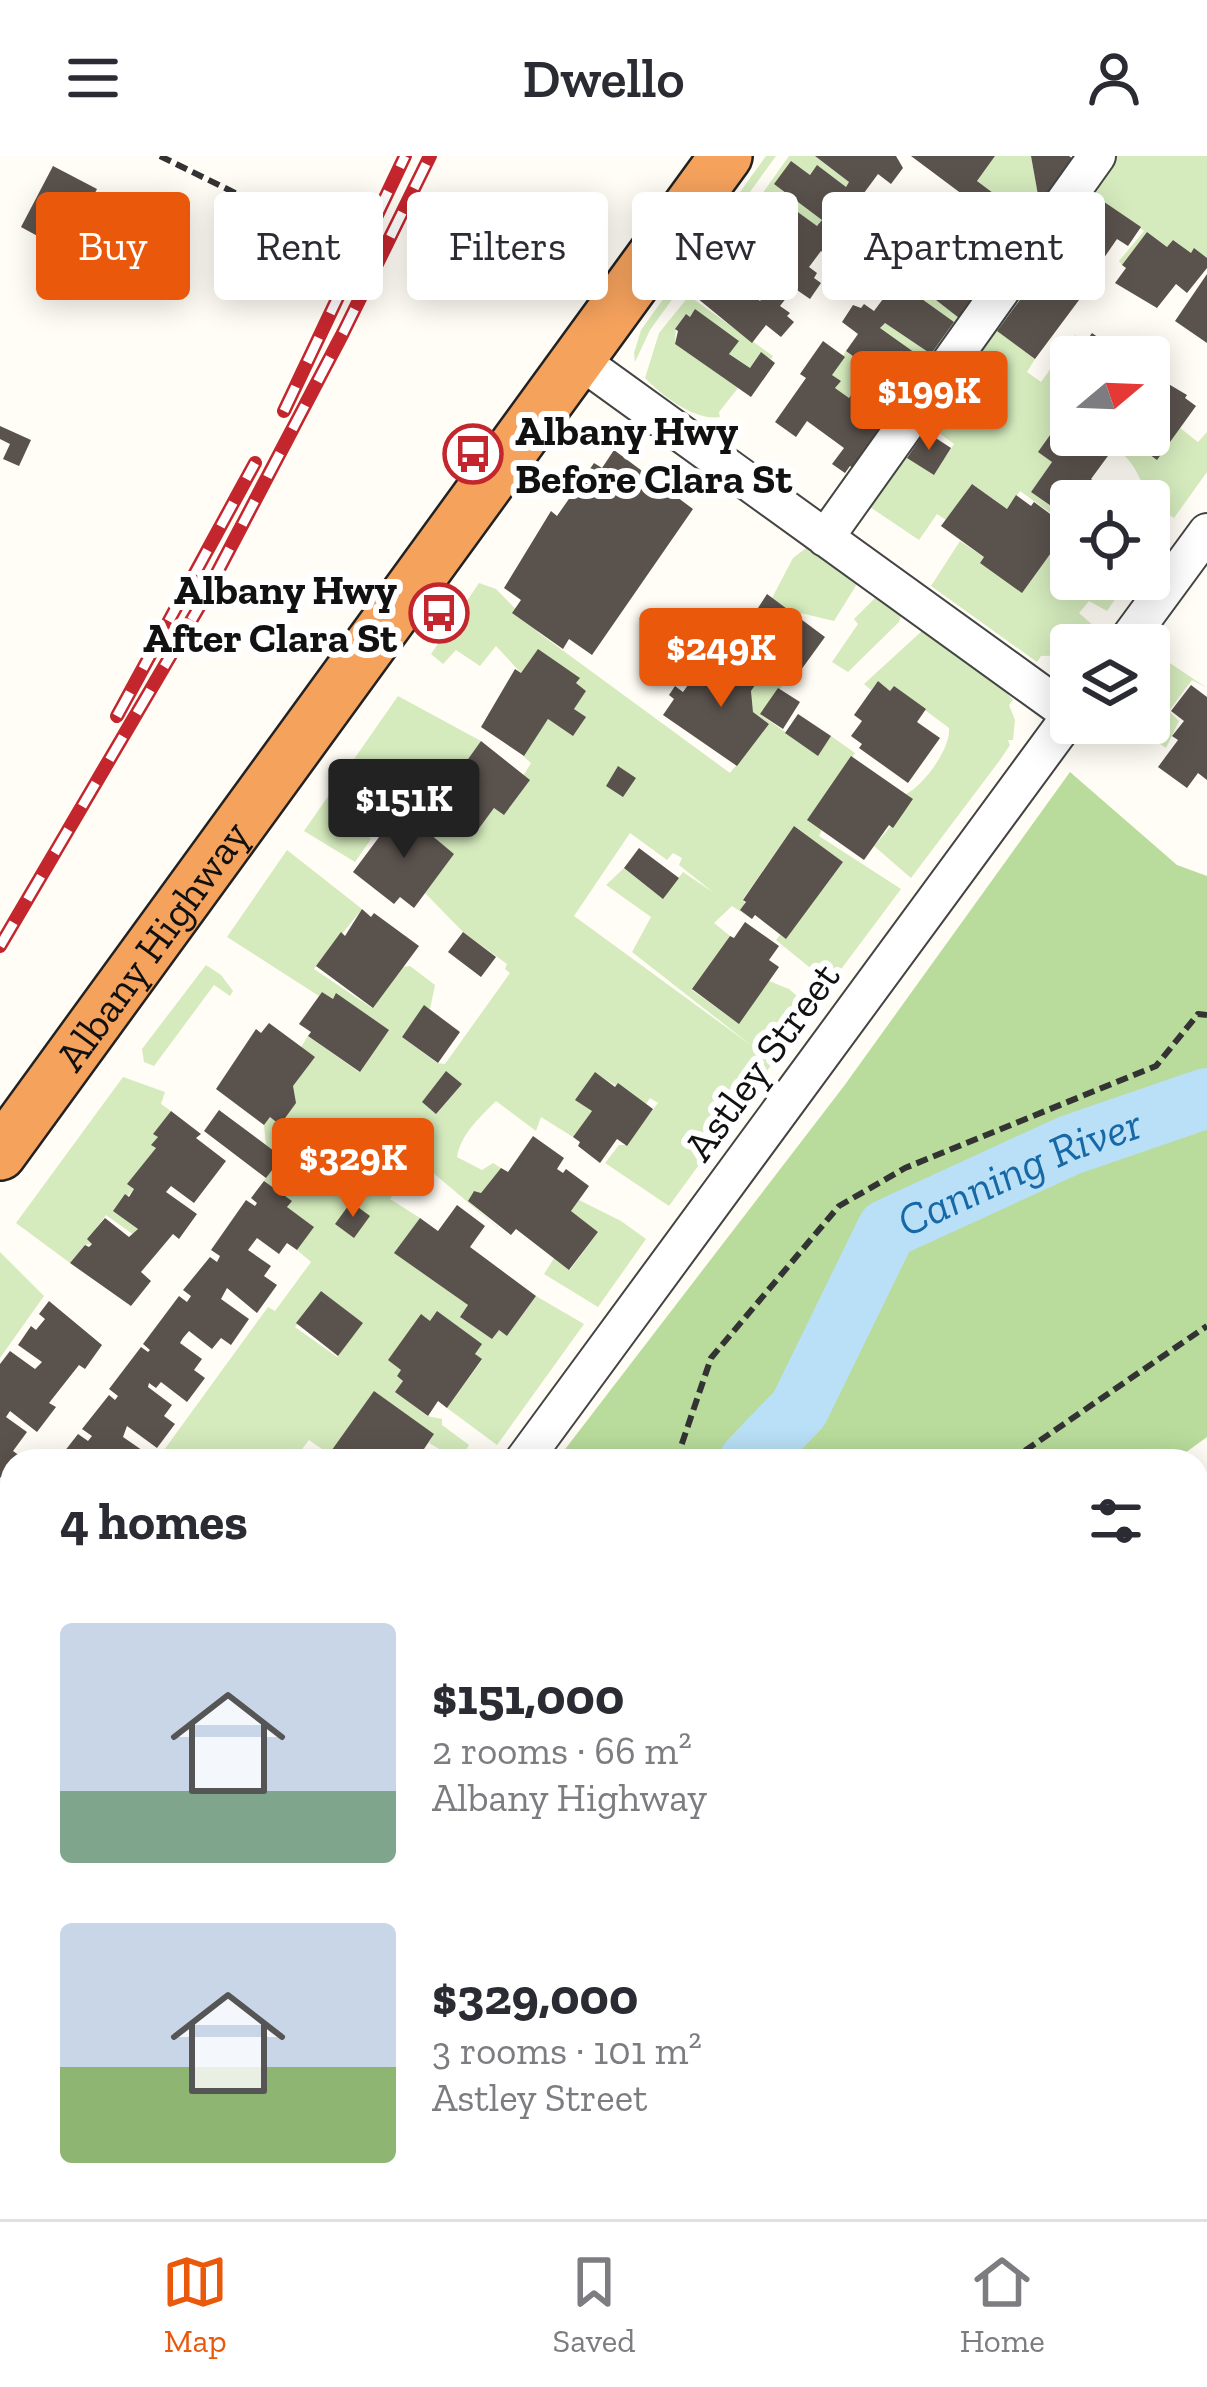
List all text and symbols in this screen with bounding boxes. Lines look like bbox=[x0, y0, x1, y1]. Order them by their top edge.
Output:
icon: menu bbox=[60, 45, 126, 111]
icon: person bbox=[1081, 45, 1147, 111]
text: Dwello bbox=[522, 46, 685, 111]
chip: Buy bbox=[36, 192, 190, 300]
chip: Rent bbox=[214, 192, 383, 300]
chip: Filters bbox=[407, 192, 608, 300]
chip: New bbox=[632, 192, 798, 300]
chip: Apartment bbox=[822, 192, 1105, 300]
north arrow bbox=[1050, 336, 1170, 456]
map controls bbox=[1050, 336, 1170, 744]
pin: $199K bbox=[845, 351, 1013, 453]
text: $199K bbox=[878, 366, 980, 413]
place label: Albany Hwy Before Clara St bbox=[515, 405, 793, 504]
bus stop icon: Albany Hwy Before Clara St bbox=[442, 423, 504, 485]
button: locate bbox=[1050, 480, 1170, 600]
place label: Albany Hwy After Clara St bbox=[143, 564, 398, 663]
bus stop icon: Albany Hwy After Clara St bbox=[408, 582, 470, 644]
pin: $249K bbox=[637, 608, 805, 710]
text: $249K bbox=[666, 623, 776, 670]
button: layers bbox=[1050, 624, 1170, 744]
pin: $151K bbox=[320, 759, 488, 861]
text: $151K bbox=[355, 774, 453, 821]
street label: Albany Highway bbox=[44, 810, 260, 1081]
street label: Astley Street bbox=[673, 952, 850, 1170]
water label: Canning River bbox=[889, 1096, 1149, 1249]
pin: $329K bbox=[269, 1118, 437, 1220]
text: $329K bbox=[299, 1133, 407, 1180]
icon: filters bbox=[1083, 1488, 1149, 1554]
text: 4 homes bbox=[60, 1491, 248, 1552]
text: $151,000 bbox=[432, 1666, 624, 1727]
icon: home bbox=[156, 1671, 300, 1815]
text: 2 rooms · 66 m² bbox=[432, 1727, 692, 1774]
text: Albany Highway bbox=[432, 1774, 707, 1821]
text: $329,000 bbox=[432, 1966, 638, 2027]
icon: home bbox=[156, 1971, 300, 2115]
text: 3 rooms · 101 m² bbox=[432, 2027, 702, 2074]
text: Astley Street bbox=[432, 2074, 647, 2121]
tab: Map bbox=[162, 2249, 228, 2360]
tab: Saved bbox=[553, 2249, 635, 2360]
tab: Home bbox=[960, 2249, 1045, 2360]

